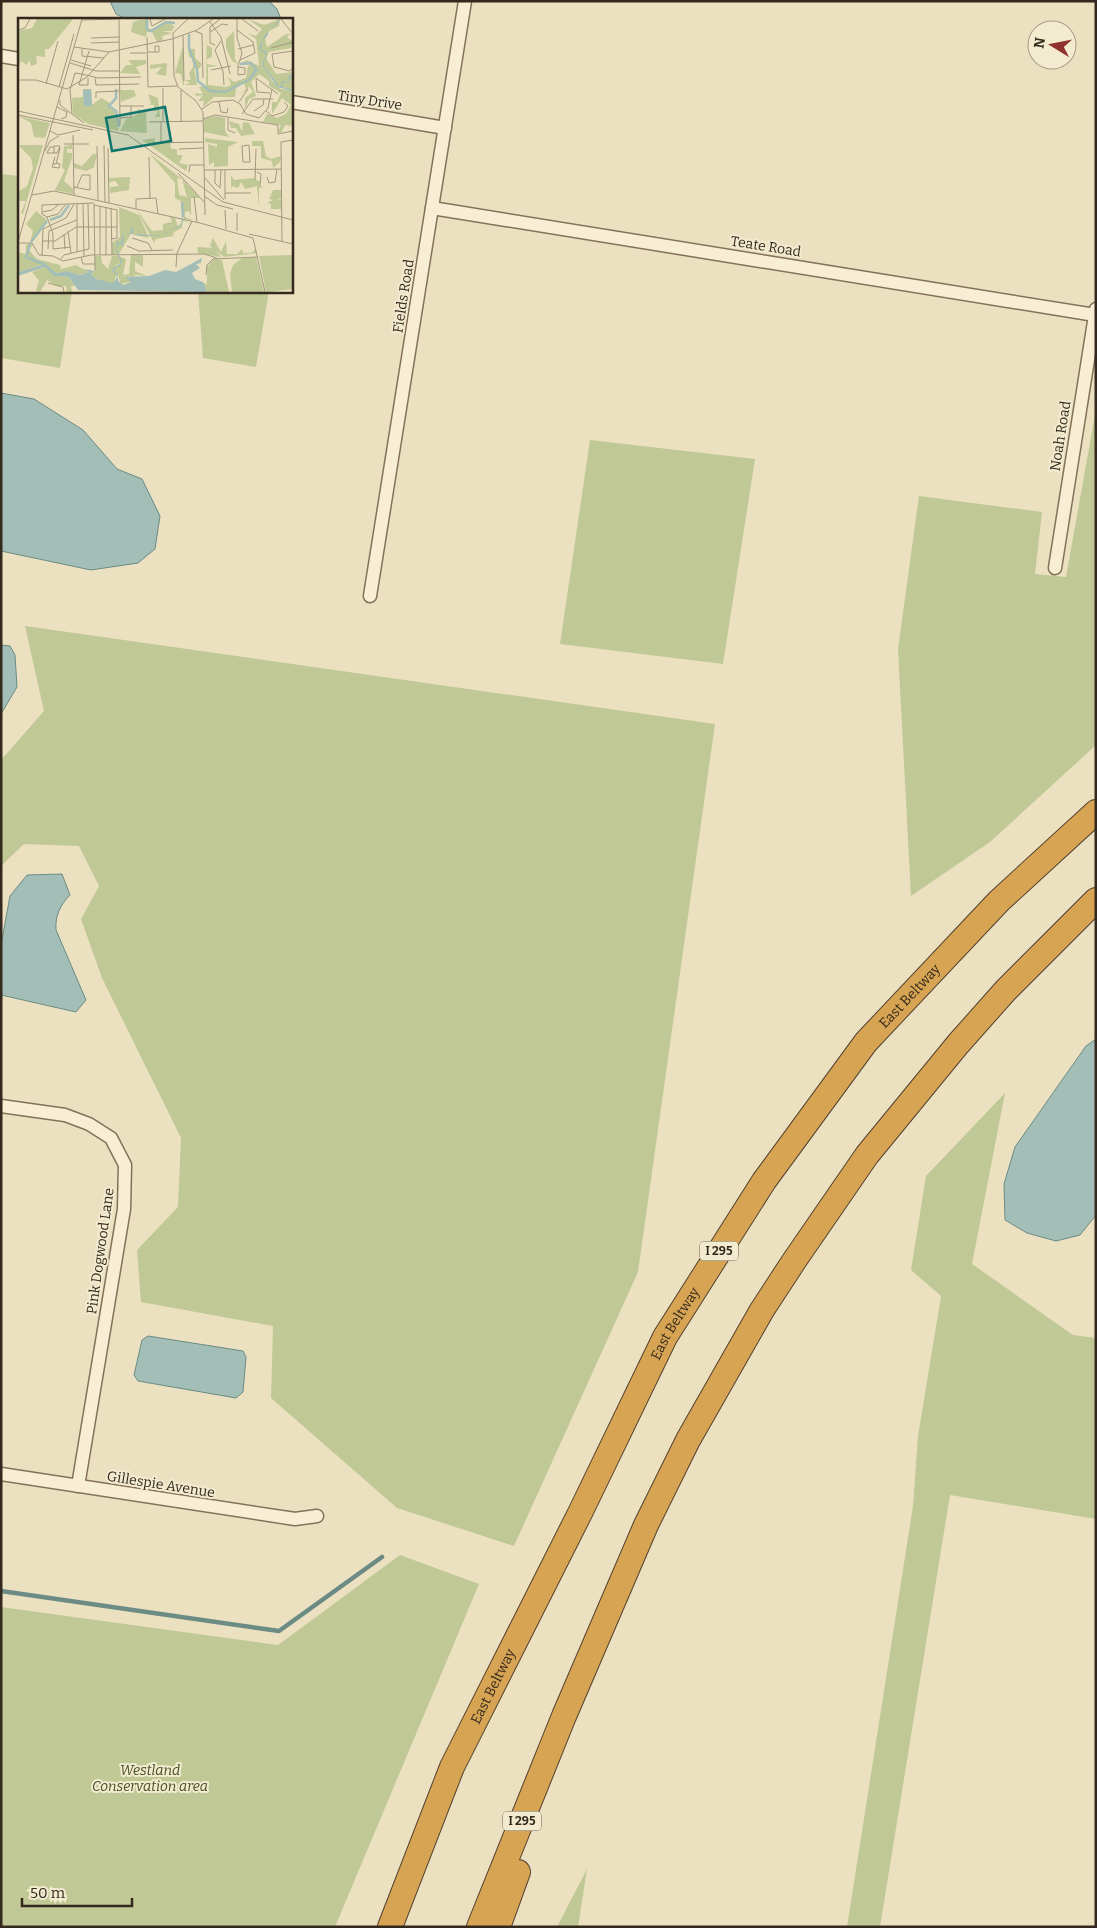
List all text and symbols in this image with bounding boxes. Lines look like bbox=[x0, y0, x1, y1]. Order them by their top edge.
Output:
inset map bbox=[18, 18, 292, 292]
north arrow bbox=[1027, 20, 1077, 70]
text: N bbox=[1030, 36, 1049, 50]
street label: Tiny Drive bbox=[336, 87, 403, 114]
street label: Teate Road bbox=[729, 233, 802, 260]
street label: Fields Road bbox=[389, 258, 418, 334]
street label: Noah Road bbox=[1047, 400, 1074, 472]
street label: East Beltway bbox=[876, 960, 944, 1032]
street label: Pink Dogwood Lane bbox=[83, 1187, 118, 1315]
road number: I 295 bbox=[700, 1242, 738, 1260]
street label: East Beltway bbox=[647, 1284, 704, 1363]
street label: Gillespie Avenue bbox=[106, 1468, 216, 1501]
street label: East Beltway bbox=[467, 1646, 519, 1727]
park label: Westland Conservation area bbox=[92, 1762, 208, 1795]
road number: I 295 bbox=[503, 1812, 541, 1830]
scale bar bbox=[22, 1876, 132, 1908]
text: 50 m bbox=[30, 1884, 66, 1902]

